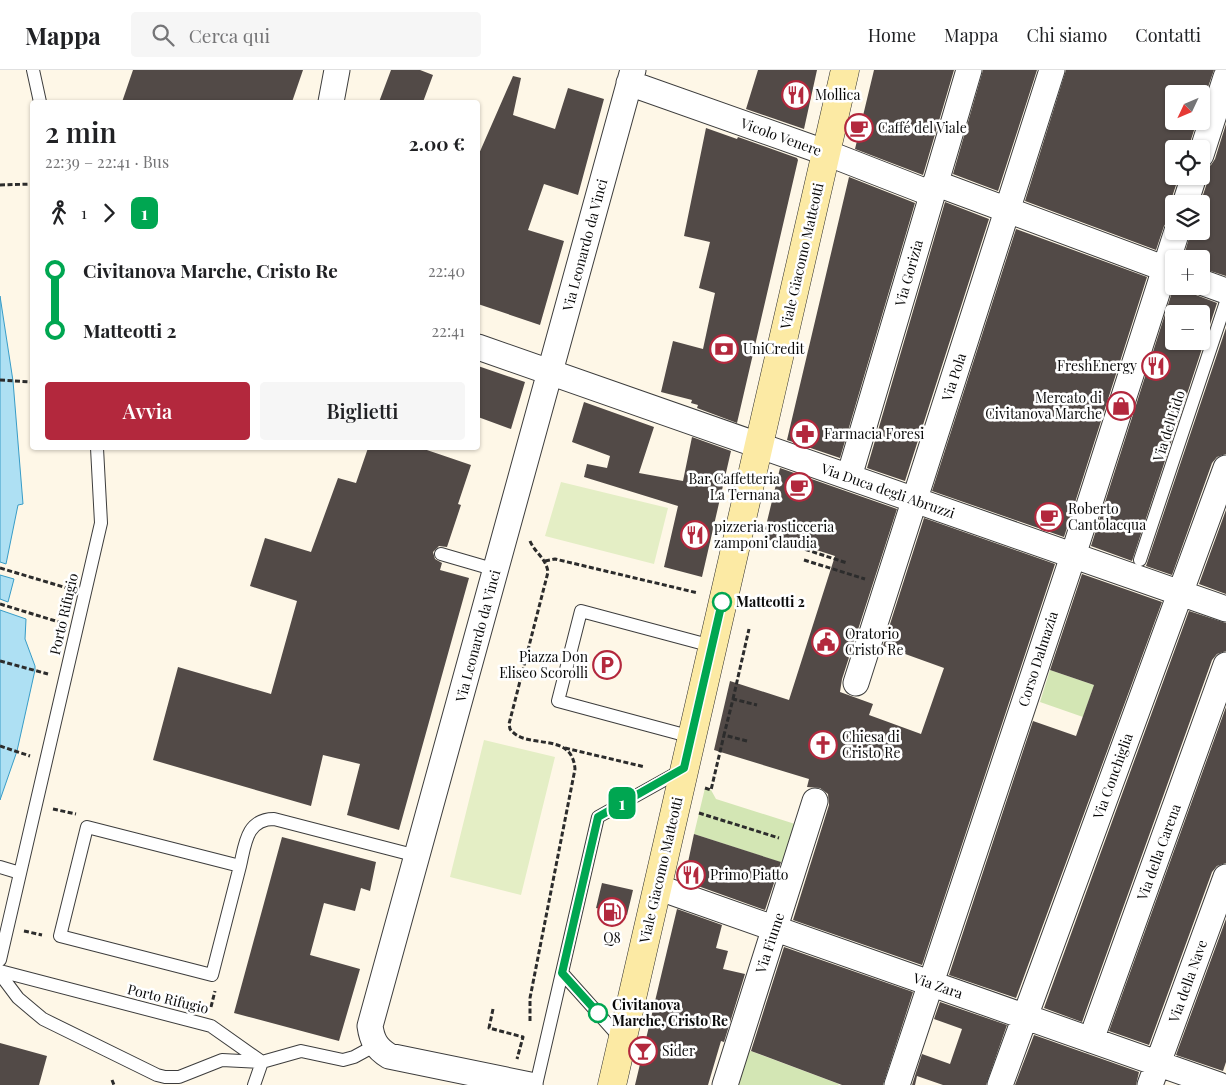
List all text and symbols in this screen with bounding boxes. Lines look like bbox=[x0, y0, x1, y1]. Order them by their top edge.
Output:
search box bbox=[131, 12, 481, 57]
text: Mappa bbox=[25, 19, 101, 51]
icon: search bbox=[149, 21, 177, 49]
text: Cerca qui bbox=[189, 22, 270, 48]
text: Home bbox=[868, 23, 916, 47]
text: Mappa bbox=[944, 23, 999, 47]
text: Chi siamo bbox=[1027, 23, 1107, 47]
text: Contatti bbox=[1135, 23, 1201, 47]
restaurant icon: Mollica bbox=[781, 80, 811, 110]
place label: Mollica bbox=[815, 85, 860, 104]
north arrow bbox=[1165, 85, 1210, 130]
map controls bbox=[1165, 85, 1210, 350]
text: 2 min bbox=[45, 113, 117, 150]
street label: Vicolo Venere bbox=[737, 113, 824, 160]
cafe icon: Caffé del Viale bbox=[844, 113, 874, 143]
place label: Caffé del Viale bbox=[878, 118, 967, 137]
text: 2.00 € bbox=[409, 130, 465, 156]
button: locate bbox=[1165, 140, 1210, 185]
text: 22:39 – 22:41 · Bus bbox=[45, 151, 169, 172]
street label: Via Leonardo da Vinci bbox=[557, 177, 611, 314]
street label: Viale Giacomo Matteotti bbox=[775, 181, 828, 332]
button: layers bbox=[1165, 195, 1210, 240]
icon: walk bbox=[45, 199, 73, 227]
icon: forward bbox=[95, 199, 123, 227]
text: 1 bbox=[141, 201, 148, 225]
text: 1 bbox=[81, 202, 87, 223]
street label: Via Gorizia bbox=[890, 237, 927, 309]
button: + bbox=[1165, 250, 1210, 295]
text: Civitanova Marche, Cristo Re bbox=[83, 257, 338, 283]
text: 22:40 bbox=[428, 260, 465, 281]
button: − bbox=[1165, 305, 1210, 350]
text: Matteotti 2 bbox=[83, 317, 176, 343]
text: 22:41 bbox=[432, 320, 465, 341]
bank icon: UniCredit bbox=[709, 334, 739, 364]
place label: UniCredit bbox=[743, 339, 806, 358]
street label: Via Pola bbox=[937, 350, 970, 404]
restaurant icon: FreshEnergy bbox=[1141, 351, 1171, 381]
place label: FreshEnergy bbox=[1057, 356, 1137, 375]
button: Avvia bbox=[45, 382, 250, 440]
button: Biglietti bbox=[260, 382, 465, 440]
place label: Mercato di Civitanova Marche bbox=[985, 388, 1102, 423]
street label: Via del Lido bbox=[1148, 388, 1189, 465]
shop icon: Mercato di Civitanova Marche bbox=[1106, 391, 1136, 421]
pharmacy icon: Farmacia Foresi bbox=[790, 419, 820, 449]
place label: Farmacia Foresi bbox=[824, 424, 924, 443]
street label: Via Duca degli Abruzzi bbox=[818, 458, 958, 522]
place label: Bar Caffetteria La Ternana bbox=[689, 469, 780, 504]
cafe icon: Bar Caffetteria La Ternana bbox=[784, 472, 814, 502]
place label: Roberto Cantolacqua bbox=[1068, 499, 1146, 534]
cafe icon: Roberto Cantolacqua bbox=[1034, 502, 1064, 532]
place label: pizzeria rosticceria zamponi claudia bbox=[714, 517, 834, 552]
restaurant icon: pizzeria rosticceria zamponi claudia bbox=[680, 520, 710, 550]
street label: Via Leonardo da Vinci bbox=[450, 568, 504, 705]
street label: Porto Rifugio bbox=[45, 571, 82, 657]
marker: Matteotti 2 bbox=[712, 592, 732, 612]
place label: Matteotti 2 bbox=[736, 592, 805, 611]
street label: Corso Dalmazia bbox=[1013, 609, 1062, 709]
place label: Oratorio Cristo Re bbox=[845, 624, 904, 659]
public building icon: Oratorio Cristo Re bbox=[811, 627, 841, 657]
place label: Piazza Don Eliseo Scorolli bbox=[499, 647, 589, 682]
parking icon: Piazza Don Eliseo Scorolli bbox=[592, 650, 622, 680]
place label: Chiesa di Cristo Re bbox=[842, 727, 901, 762]
church icon: Chiesa di Cristo Re bbox=[808, 730, 838, 760]
street label: Via Conchiglia bbox=[1088, 730, 1137, 822]
line badge: 1 bbox=[606, 787, 638, 819]
text: 1 bbox=[619, 791, 625, 815]
street label: Viale Giacomo Matteotti bbox=[634, 795, 687, 946]
street label: Via della Carena bbox=[1132, 801, 1185, 904]
restaurant icon: Primo Piatto bbox=[676, 860, 706, 890]
place label: Primo Piatto bbox=[710, 865, 789, 884]
fuel station icon: Q8 bbox=[597, 897, 627, 927]
street label: Via Fiume bbox=[751, 910, 788, 976]
place label: Q8 bbox=[603, 928, 621, 947]
street label: Via della Nave bbox=[1163, 937, 1211, 1026]
street label: Via Zara bbox=[910, 968, 966, 1003]
street label: Porto Rifugio bbox=[125, 979, 211, 1018]
place label: Civitanova Marche, Cristo Re bbox=[612, 995, 728, 1030]
marker: Civitanova Marche, Cristo Re bbox=[588, 1003, 608, 1023]
bar icon: Sider bbox=[628, 1036, 658, 1066]
place label: Sider bbox=[662, 1041, 696, 1060]

